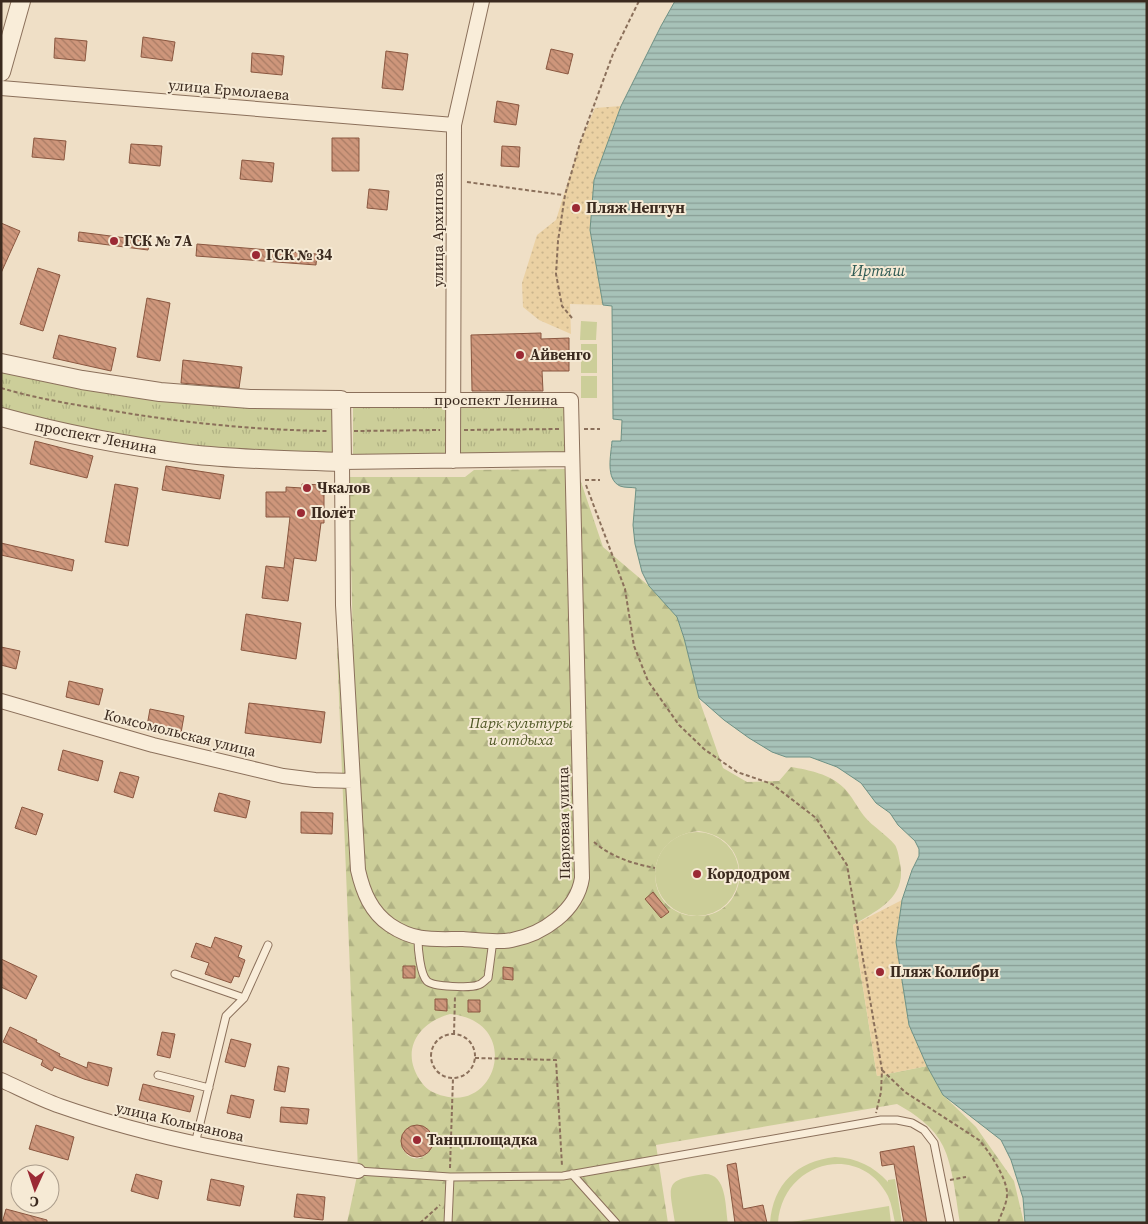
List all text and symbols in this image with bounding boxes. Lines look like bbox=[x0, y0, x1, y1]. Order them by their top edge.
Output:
street label: улица Ермолаева bbox=[168, 74, 291, 105]
street label: улица Архипова bbox=[427, 173, 448, 287]
place label: Пляж Нептун bbox=[586, 197, 685, 218]
marker: Пляж Нептун bbox=[570, 202, 582, 214]
place label: ГСК № 7А bbox=[124, 230, 192, 251]
marker: ГСК № 7А bbox=[108, 235, 120, 247]
place label: ГСК № 34 bbox=[266, 244, 332, 265]
marker: ГСК № 34 bbox=[250, 249, 262, 261]
water label: Иртяш bbox=[850, 259, 905, 281]
place label: Айвенго bbox=[530, 344, 592, 365]
marker: Айвенго bbox=[514, 349, 526, 361]
street label: проспект Ленина bbox=[434, 389, 558, 410]
street label: проспект Ленина bbox=[33, 414, 159, 459]
place label: Чкалов bbox=[317, 477, 370, 498]
marker: Чкалов bbox=[301, 482, 313, 494]
place label: Полёт bbox=[311, 502, 356, 523]
marker: Полёт bbox=[295, 507, 307, 519]
street label: Комсомольская улица bbox=[102, 703, 259, 762]
park label: Парк культуры и отдыха bbox=[468, 712, 573, 750]
street label: Парковая улица bbox=[552, 766, 575, 880]
place label: Кордодром bbox=[707, 863, 790, 884]
marker: Кордодром bbox=[691, 868, 703, 880]
place label: Пляж Колибри bbox=[890, 961, 999, 982]
marker: Пляж Колибри bbox=[874, 966, 886, 978]
street label: улица Колыванова bbox=[114, 1097, 247, 1147]
place label: Танцплощадка bbox=[427, 1129, 538, 1150]
marker: Танцплощадка bbox=[411, 1134, 423, 1146]
north arrow bbox=[10, 1164, 60, 1214]
text: С bbox=[29, 1192, 39, 1212]

